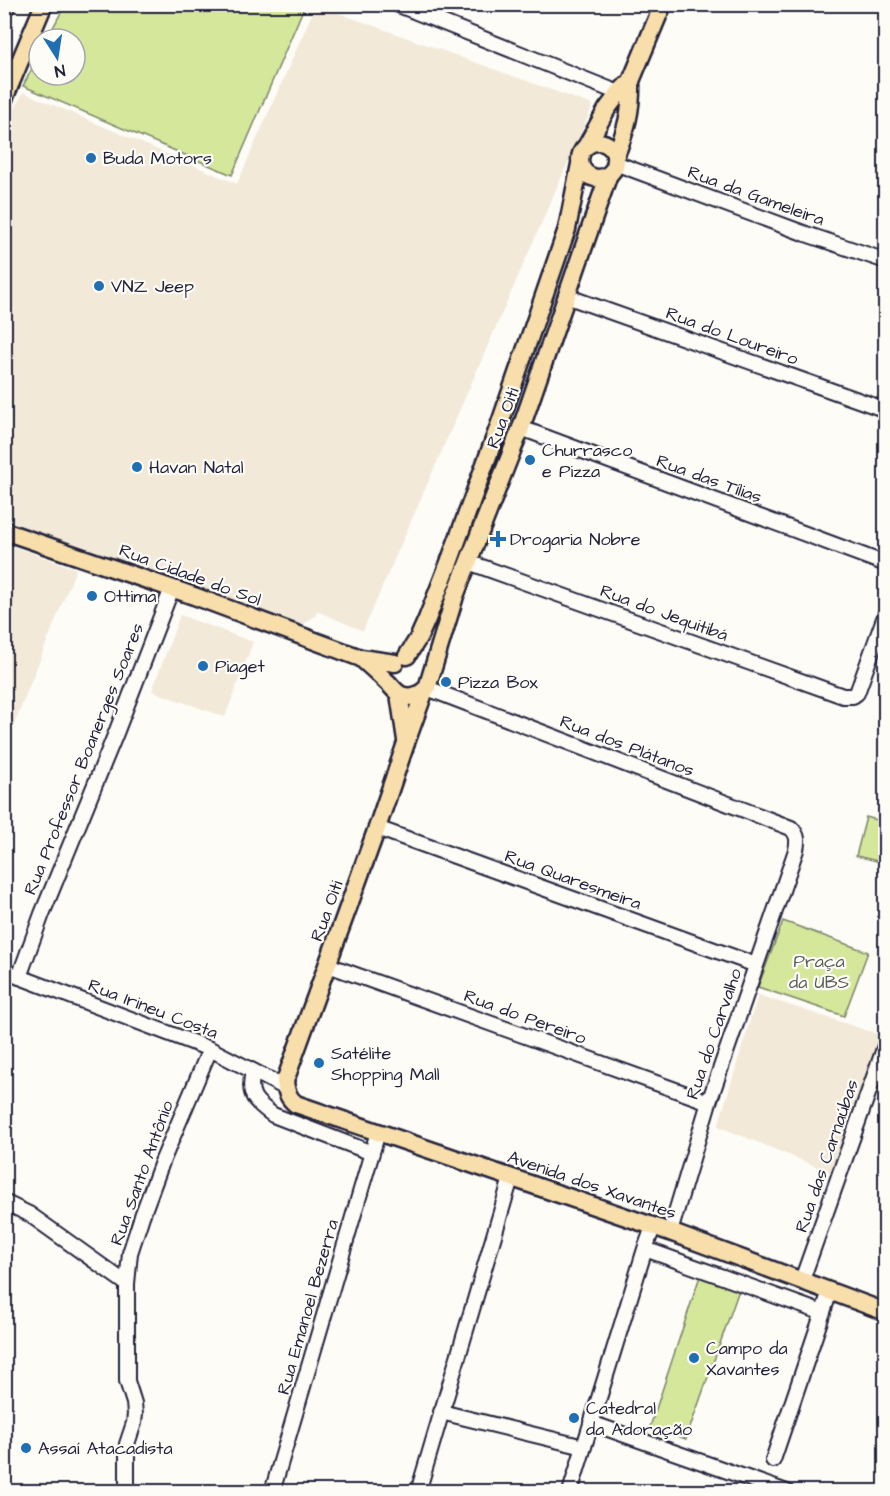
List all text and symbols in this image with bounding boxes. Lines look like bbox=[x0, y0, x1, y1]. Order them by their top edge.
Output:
north arrow bbox=[27, 27, 87, 87]
text: N bbox=[53, 59, 67, 82]
place label: Buda Motors bbox=[103, 146, 212, 171]
marker: Buda Motors bbox=[84, 151, 98, 165]
street label: Rua da Gameleira bbox=[684, 160, 828, 232]
place label: VNZ Jeep bbox=[111, 274, 194, 299]
marker: VNZ Jeep bbox=[92, 279, 106, 293]
street label: Rua do Loureiro bbox=[662, 300, 802, 372]
street label: Rua Oiti bbox=[480, 384, 526, 452]
place label: Churrasco e Pizza bbox=[542, 438, 632, 484]
street label: Rua das Tílias bbox=[653, 448, 765, 510]
marker: Churrasco e Pizza bbox=[523, 453, 537, 467]
place label: Havan Natal bbox=[149, 455, 244, 480]
marker: Havan Natal bbox=[130, 460, 144, 474]
place label: Drogaria Nobre bbox=[510, 527, 641, 553]
marker: Drogaria Nobre bbox=[491, 532, 505, 546]
street label: Rua Cidade do Sol bbox=[116, 538, 265, 612]
street label: Rua do Jequitibá bbox=[597, 578, 731, 648]
place label: Ottima bbox=[104, 584, 157, 609]
marker: Ottima bbox=[85, 589, 99, 603]
street label: Rua Professor Boanerges Soares bbox=[18, 619, 151, 899]
place label: Piaget bbox=[215, 654, 265, 680]
marker: Piaget bbox=[196, 659, 210, 673]
place label: Pizza Box bbox=[458, 670, 538, 695]
marker: Pizza Box bbox=[439, 675, 453, 689]
street label: Rua dos Plátanos bbox=[556, 709, 698, 783]
street label: Rua Quaresmeira bbox=[501, 844, 645, 916]
street label: Rua Oiti bbox=[304, 877, 350, 945]
park label: Praça da UBS bbox=[789, 949, 849, 995]
street label: Rua do Carvalho bbox=[680, 965, 748, 1103]
street label: Rua Irineu Costa bbox=[84, 973, 222, 1045]
street label: Rua do Pereiro bbox=[460, 983, 590, 1051]
place label: Satélite Shopping Mall bbox=[331, 1041, 440, 1088]
marker: Satélite Shopping Mall bbox=[312, 1056, 326, 1070]
street label: Rua das Carnaúbas bbox=[789, 1076, 865, 1236]
street label: Rua Santo Antônio bbox=[104, 1097, 180, 1249]
street label: Avenida dos Xavantes bbox=[504, 1144, 680, 1226]
street label: Rua Emanoel Bezerra bbox=[271, 1216, 345, 1398]
place label: Campo da Xavantes bbox=[706, 1336, 788, 1382]
marker: Campo da Xavantes bbox=[687, 1351, 701, 1365]
place label: Catedral da Adoração bbox=[586, 1396, 692, 1442]
marker: Catedral da Adoração bbox=[567, 1411, 581, 1425]
place label: Assaí Atacadista bbox=[38, 1436, 173, 1461]
marker: Assaí Atacadista bbox=[19, 1441, 33, 1455]

